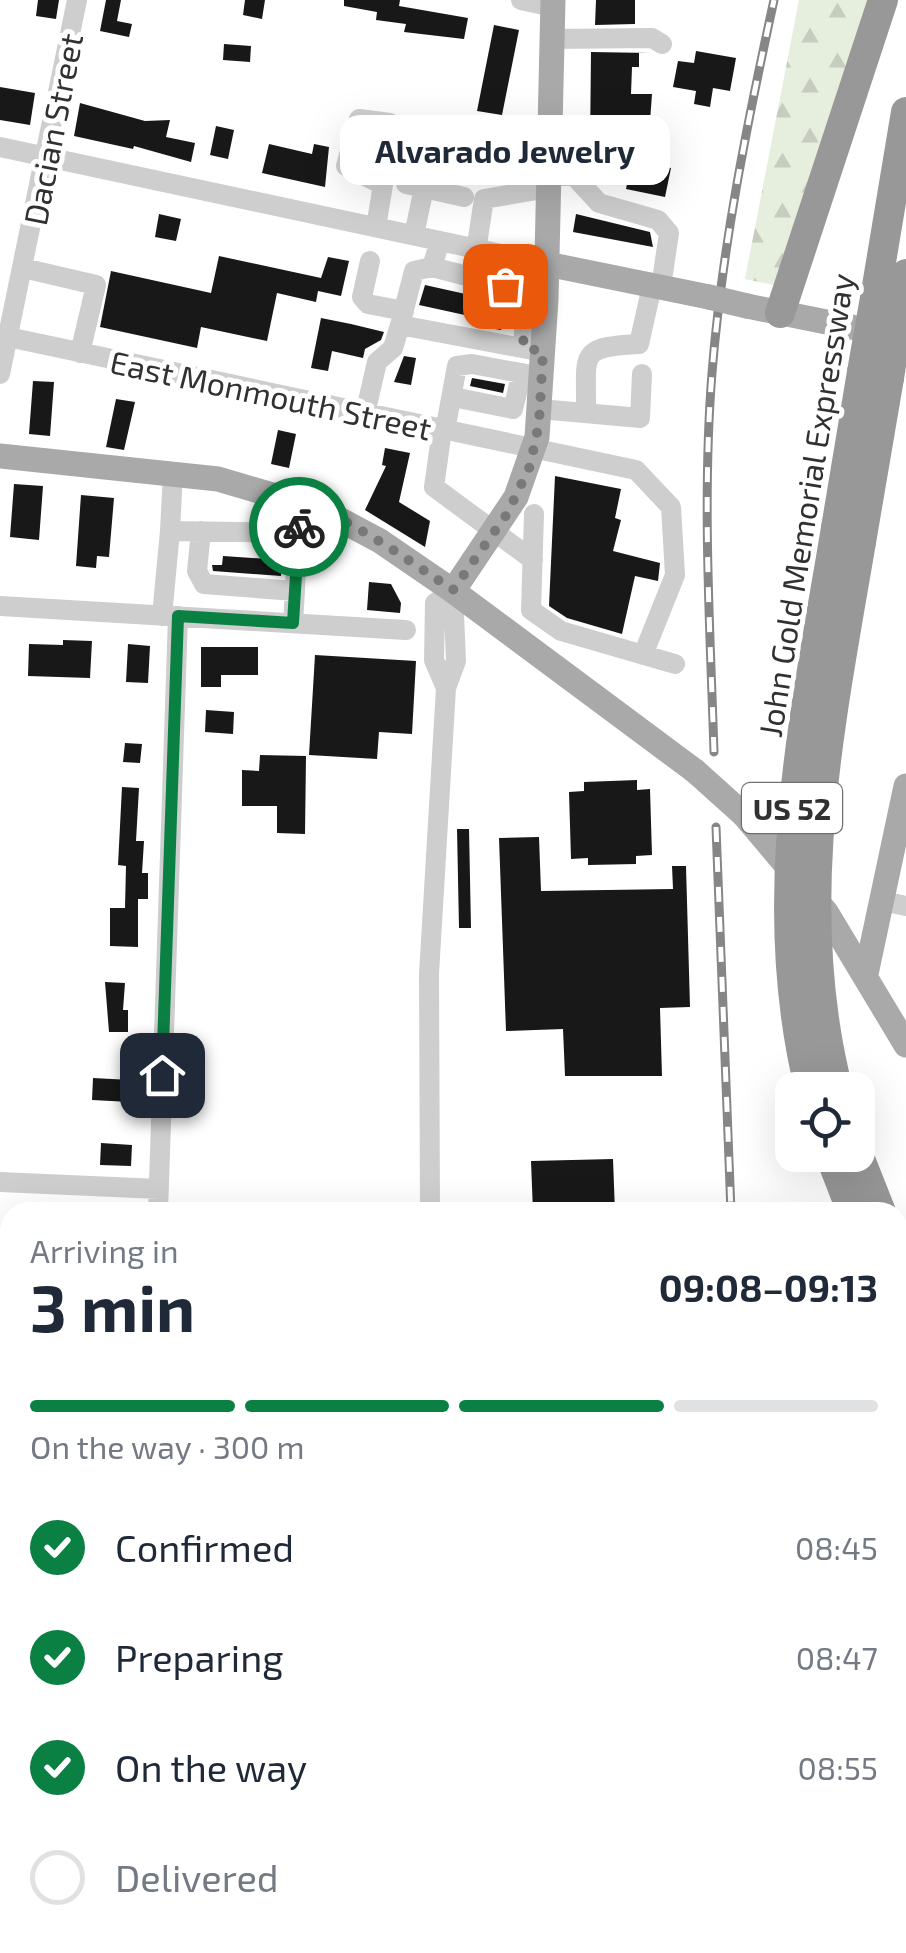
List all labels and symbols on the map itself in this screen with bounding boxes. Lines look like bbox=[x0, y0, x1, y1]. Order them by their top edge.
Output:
street label: Dacian Street bbox=[15, 30, 89, 228]
callout: Alvarado Jewelry bbox=[340, 116, 670, 186]
pin bbox=[463, 244, 548, 329]
street label: John Gold Memorial Expressway bbox=[750, 271, 860, 739]
street label: East Monmouth Street bbox=[107, 341, 435, 447]
courier bbox=[249, 477, 349, 577]
road number: US 52 bbox=[742, 783, 842, 833]
pin bbox=[120, 1033, 205, 1118]

